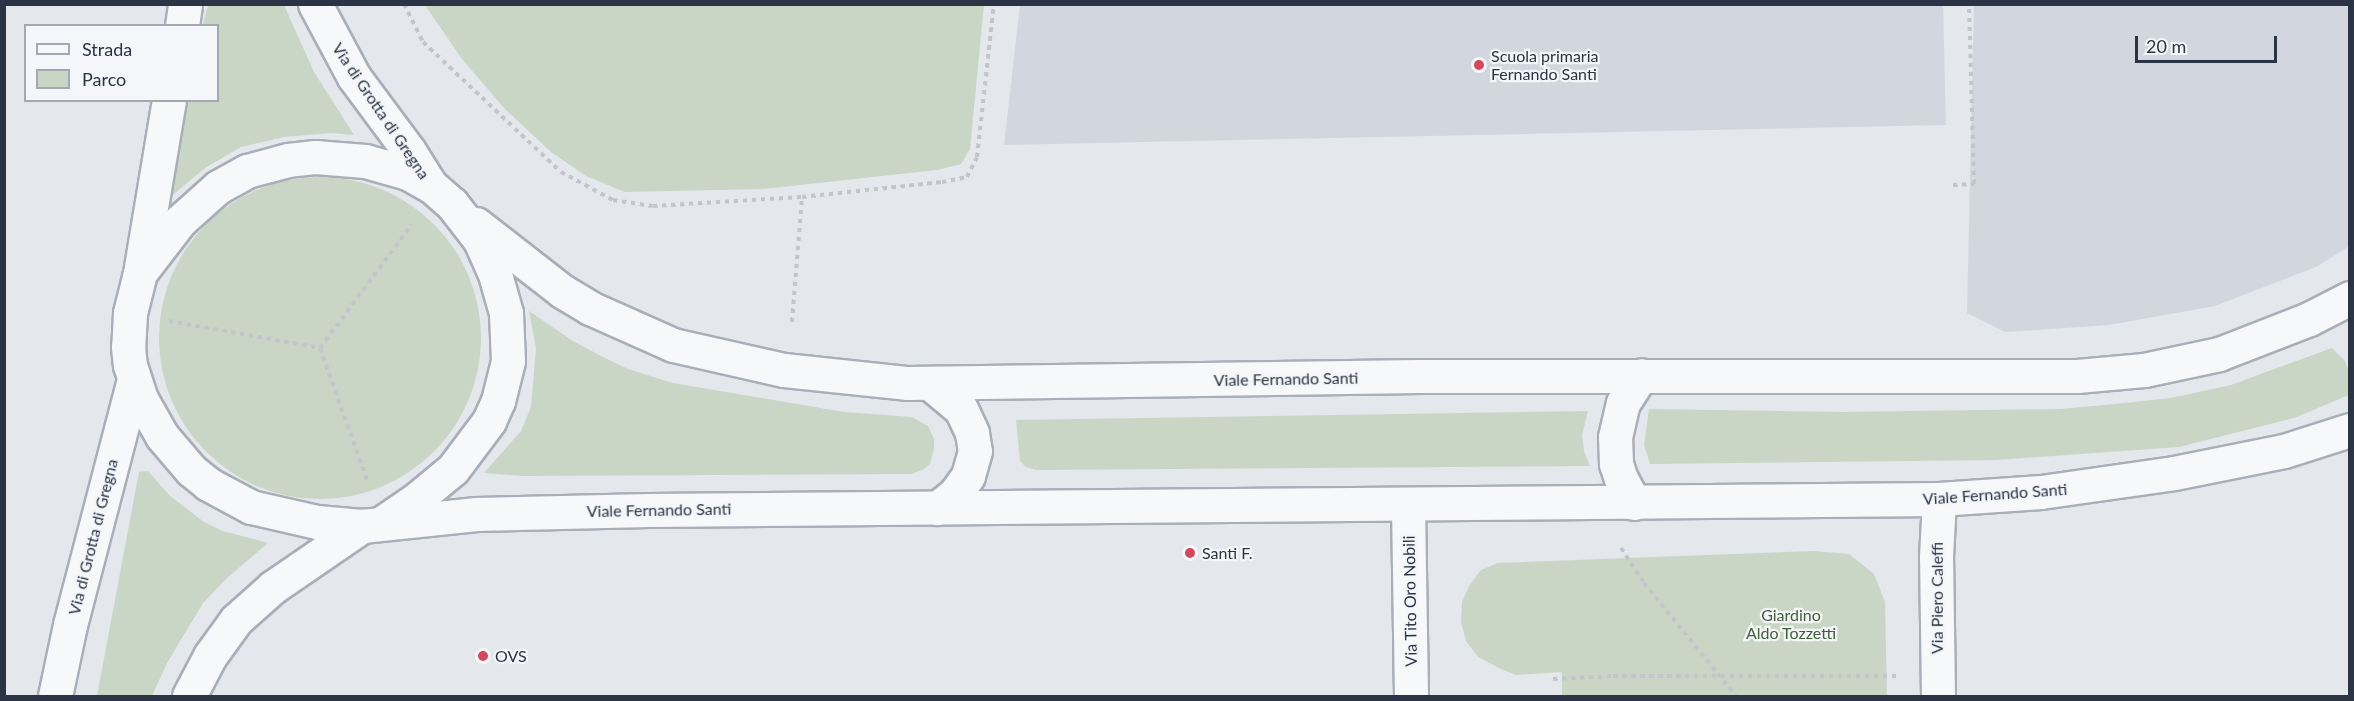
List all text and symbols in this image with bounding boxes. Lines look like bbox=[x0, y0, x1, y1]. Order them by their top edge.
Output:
legend bbox=[24, 24, 219, 102]
scale bar bbox=[2138, 24, 2280, 62]
text: 20 m bbox=[2146, 35, 2186, 57]
text: Strada bbox=[82, 38, 132, 60]
street label: Via di Grotta di Gregna bbox=[328, 39, 434, 183]
place label: Scuola primaria Fernando Santi bbox=[1491, 46, 1598, 84]
marker: Scuola primaria Fernando Santi bbox=[1472, 58, 1486, 72]
text: Parco bbox=[82, 68, 126, 90]
street label: Viale Fernando Santi bbox=[1213, 368, 1359, 390]
street label: Via di Grotta di Gregna bbox=[64, 457, 122, 617]
street label: Viale Fernando Santi bbox=[1922, 479, 2068, 509]
street label: Viale Fernando Santi bbox=[586, 499, 732, 521]
street label: Via Tito Oro Nobili bbox=[1399, 535, 1421, 667]
street label: Via Piero Caleffi bbox=[1927, 542, 1947, 654]
place label: Santi F. bbox=[1202, 543, 1253, 563]
marker: Santi F. bbox=[1183, 546, 1197, 560]
park label: Giardino Aldo Tozzetti bbox=[1746, 605, 1836, 643]
place label: OVS bbox=[495, 646, 527, 666]
marker: OVS bbox=[476, 649, 490, 663]

